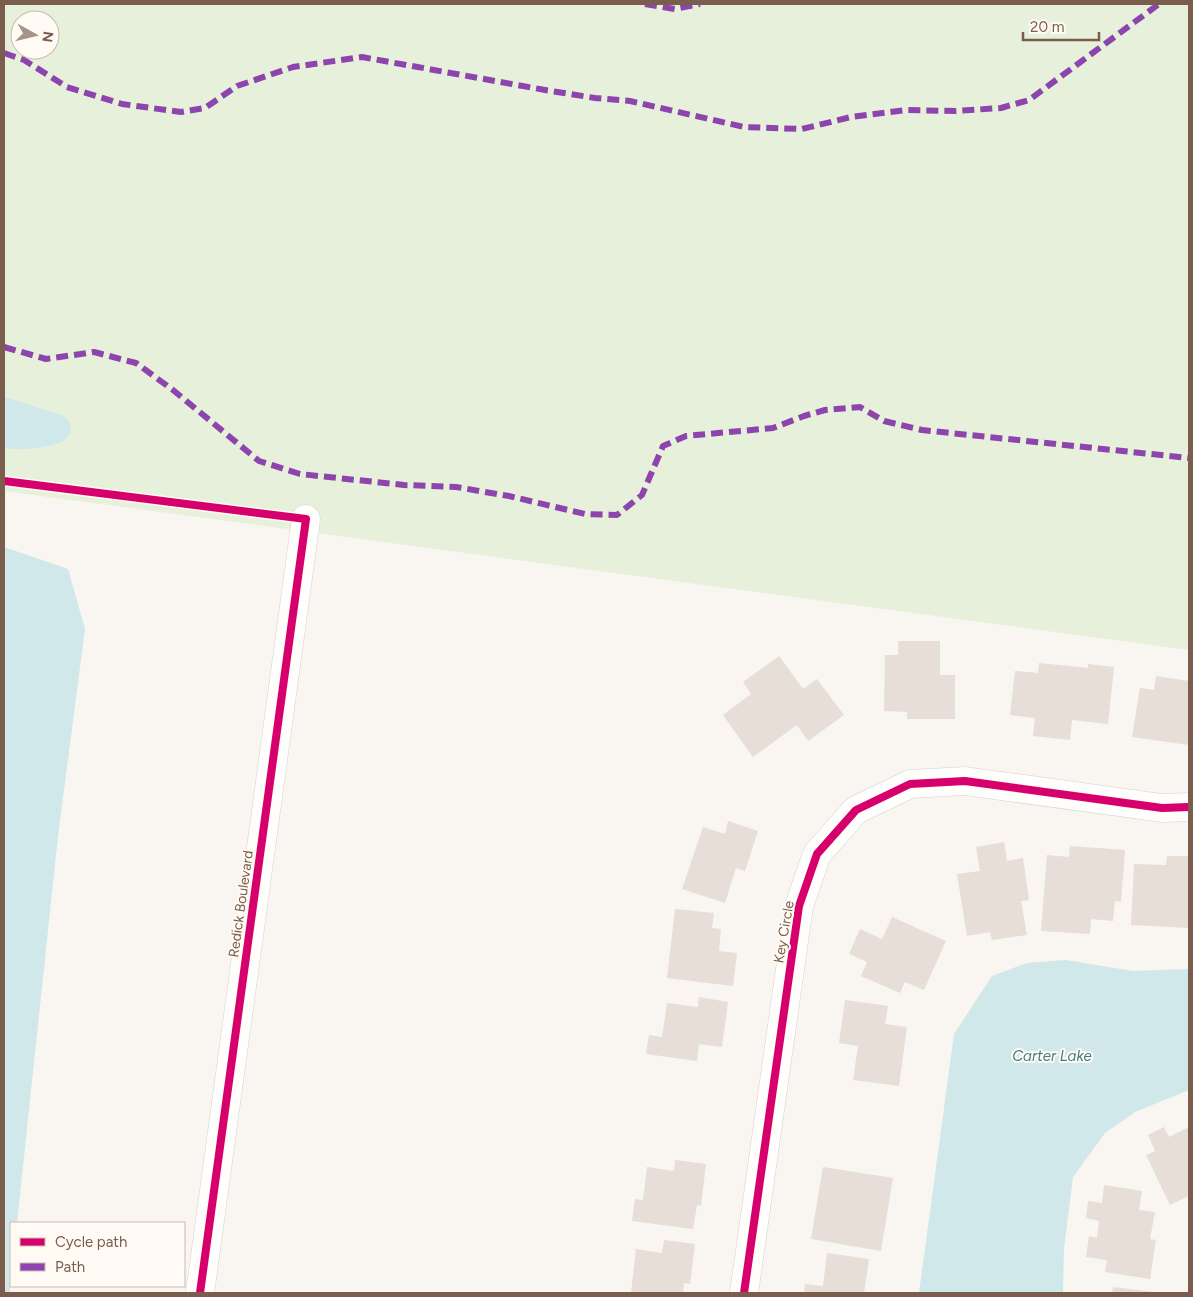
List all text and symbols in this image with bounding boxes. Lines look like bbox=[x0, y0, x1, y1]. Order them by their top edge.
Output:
north arrow bbox=[10, 10, 60, 60]
scale bar bbox=[1023, 10, 1099, 42]
text: 20 m bbox=[1030, 18, 1064, 36]
text: N bbox=[38, 30, 57, 43]
street label: Redick Boulevard bbox=[225, 849, 257, 959]
street label: Key Circle bbox=[770, 899, 798, 965]
water label: Carter Lake bbox=[1012, 1047, 1092, 1065]
legend bbox=[10, 1222, 185, 1287]
text: Cycle path bbox=[55, 1233, 127, 1251]
text: Path bbox=[55, 1258, 85, 1276]

